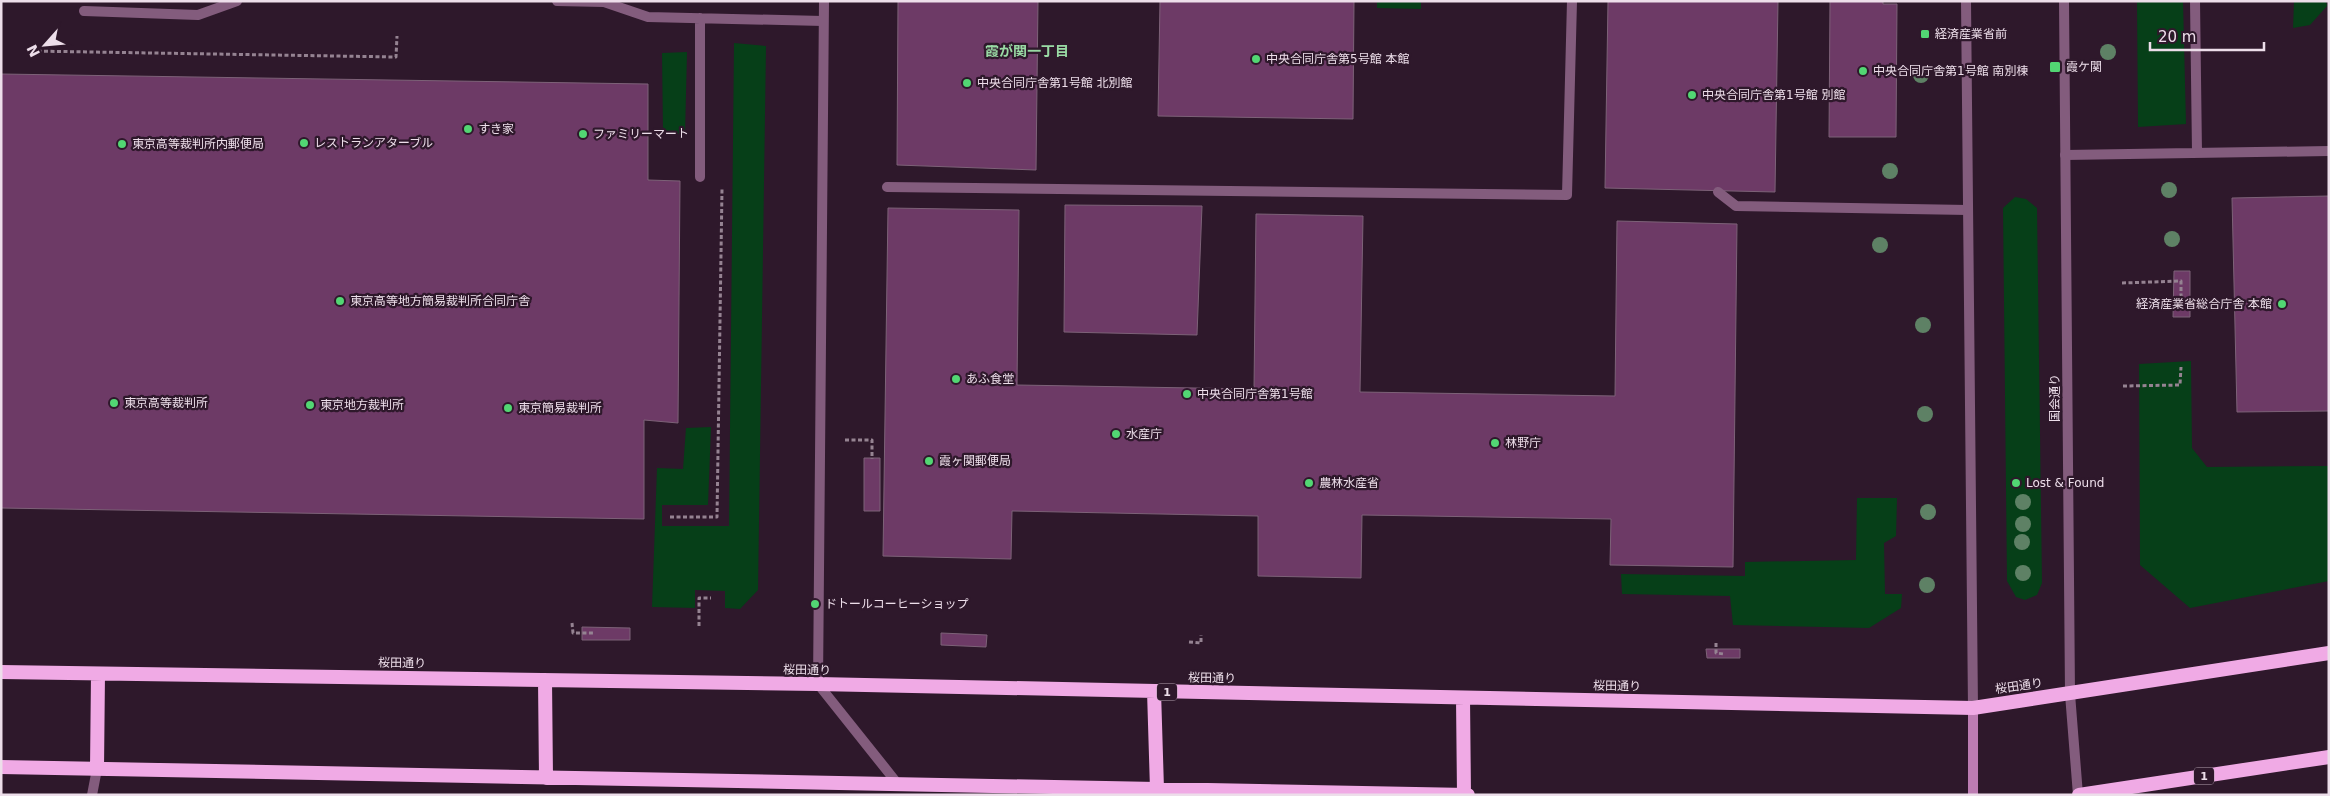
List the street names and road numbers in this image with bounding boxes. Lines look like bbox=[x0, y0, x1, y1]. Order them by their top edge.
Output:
street label: 国会通り bbox=[2048, 374, 2062, 422]
street label: 桜田通り bbox=[378, 656, 426, 670]
street label: 桜田通り bbox=[783, 663, 831, 677]
street label: 桜田通り bbox=[1188, 671, 1236, 685]
street label: 桜田通り bbox=[1994, 676, 2044, 696]
street label: 桜田通り bbox=[1593, 679, 1641, 693]
road number: 1 bbox=[1157, 684, 1177, 700]
road number: 1 bbox=[2194, 768, 2214, 784]

